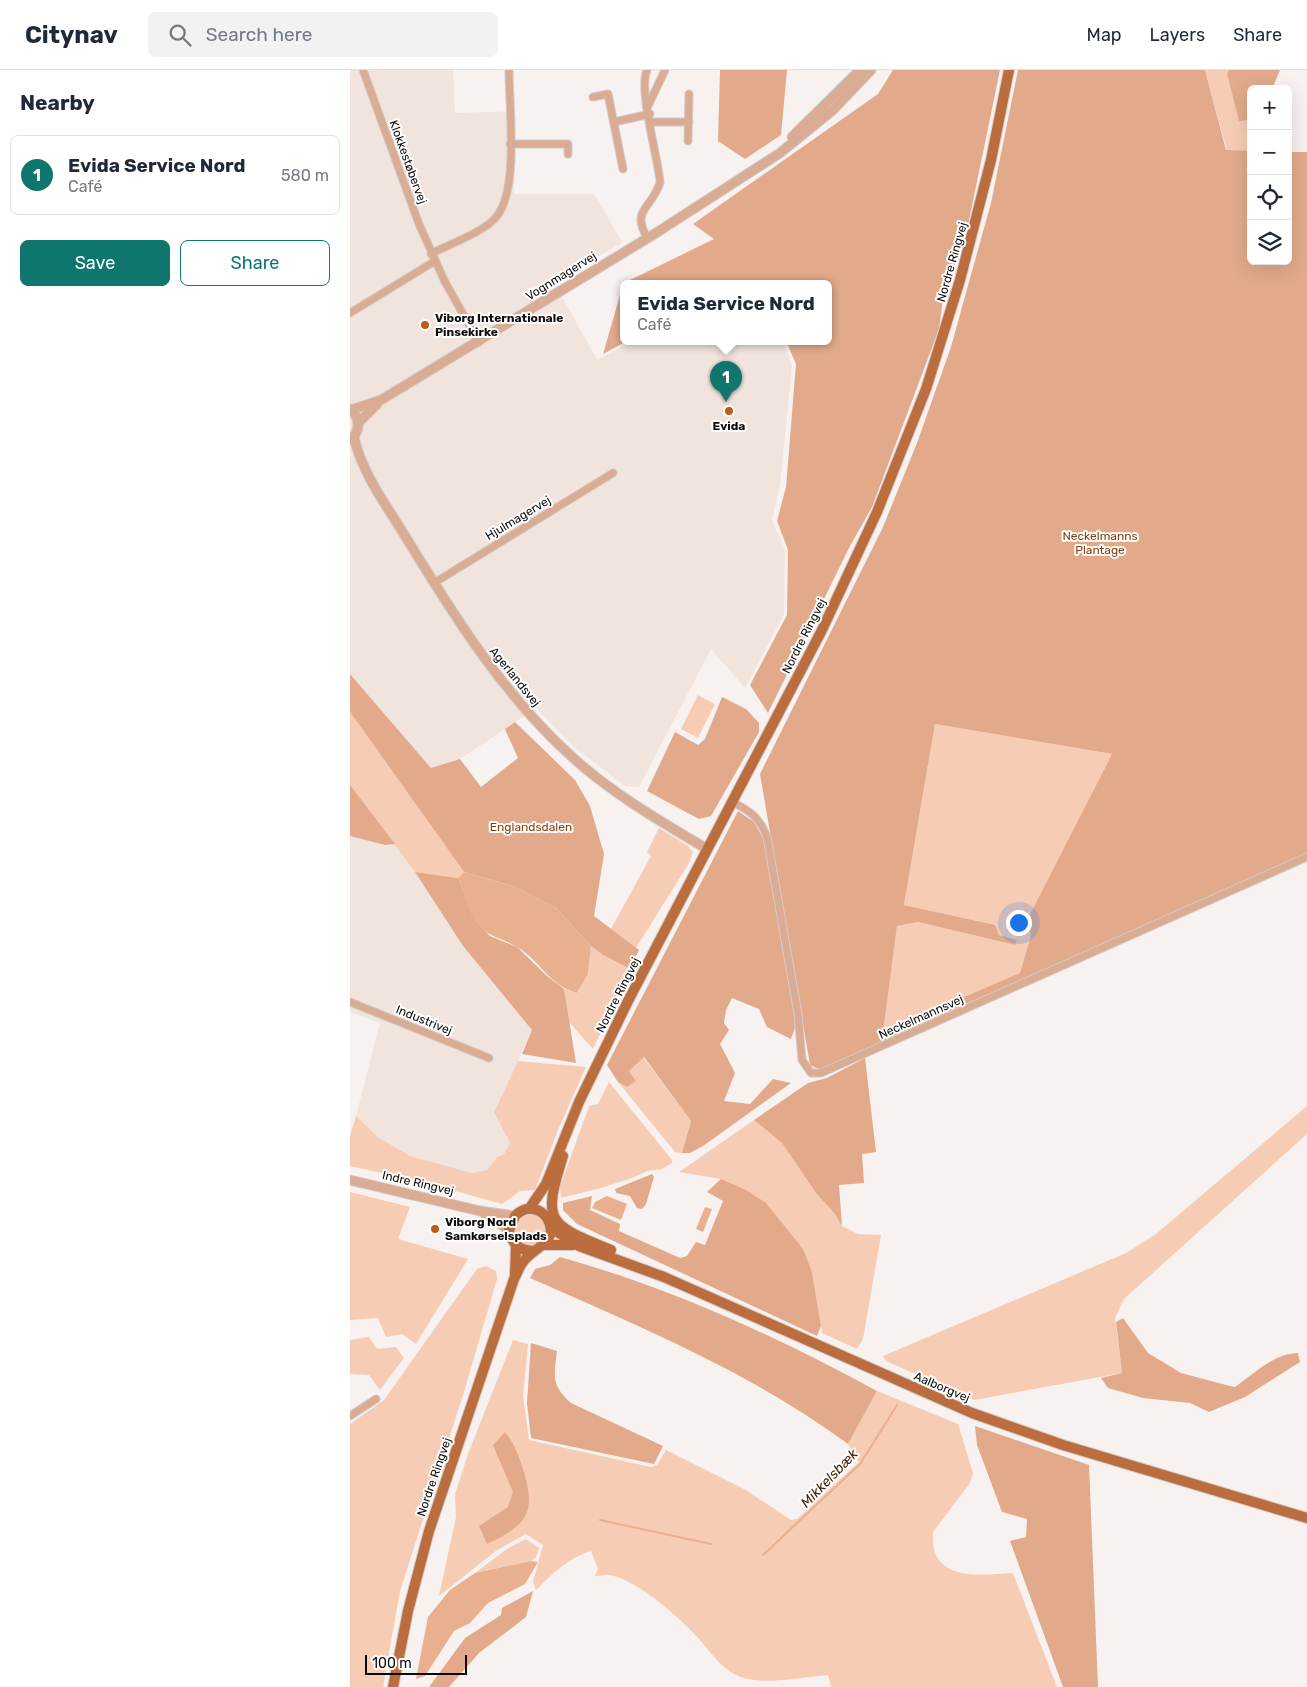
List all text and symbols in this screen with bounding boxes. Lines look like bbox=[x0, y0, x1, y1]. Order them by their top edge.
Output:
search box bbox=[148, 12, 498, 57]
text: Citynav bbox=[25, 21, 118, 49]
icon: search bbox=[166, 21, 194, 49]
text: Search here bbox=[206, 23, 312, 46]
text: Map bbox=[1087, 24, 1122, 46]
text: Layers bbox=[1150, 24, 1205, 46]
text: Share bbox=[1233, 24, 1282, 46]
map controls bbox=[1247, 85, 1292, 265]
button: + bbox=[1247, 85, 1292, 130]
text: Nearby bbox=[20, 90, 95, 115]
street label: Klokkestøbervej bbox=[386, 118, 430, 206]
button: − bbox=[1247, 130, 1292, 175]
text: Evida Service Nord bbox=[68, 154, 246, 177]
text: 1 bbox=[33, 166, 41, 185]
text: 580 m bbox=[281, 166, 329, 185]
button: locate bbox=[1247, 175, 1292, 220]
text: Café bbox=[68, 177, 102, 196]
button: layers bbox=[1247, 220, 1292, 265]
street label: Nordre Ringvej bbox=[934, 221, 970, 303]
button: Save bbox=[20, 240, 170, 286]
button: Share bbox=[180, 240, 330, 286]
street label: Vognmagervej bbox=[523, 249, 599, 303]
popup bbox=[620, 280, 832, 345]
text: Evida Service Nord bbox=[637, 292, 815, 315]
place label: Viborg Internationale Pinsekirke bbox=[435, 311, 563, 339]
text: Café bbox=[637, 315, 672, 334]
marker: Viborg Internationale Pinsekirke bbox=[419, 319, 431, 331]
pin: 1 bbox=[710, 361, 742, 402]
marker: Evida bbox=[723, 405, 735, 417]
place label: Evida bbox=[713, 419, 745, 433]
street label: Hjulmagervej bbox=[483, 493, 553, 543]
park label: Neckelmanns Plantage bbox=[1062, 529, 1138, 557]
street label: Nordre Ringvej bbox=[779, 596, 829, 676]
street label: Agerlandsvej bbox=[487, 644, 543, 710]
park label: Englandsdalen bbox=[490, 820, 572, 834]
your location bbox=[1006, 910, 1032, 936]
street label: Nordre Ringvej bbox=[593, 955, 643, 1035]
street label: Neckelmannsvej bbox=[877, 992, 965, 1042]
street label: Industrivej bbox=[394, 1002, 454, 1038]
street label: Indre Ringvej bbox=[381, 1168, 455, 1198]
place label: Viborg Nord Samkørselsplads bbox=[445, 1215, 547, 1243]
marker: Viborg Nord Samkørselsplads bbox=[429, 1223, 441, 1235]
street label: Aalborgvej bbox=[912, 1369, 972, 1405]
street label: Nordre Ringvej bbox=[414, 1436, 454, 1518]
water label: Mikkelsbæk bbox=[797, 1445, 862, 1511]
scale bar bbox=[365, 1652, 468, 1675]
text: 100 m bbox=[372, 1655, 412, 1672]

